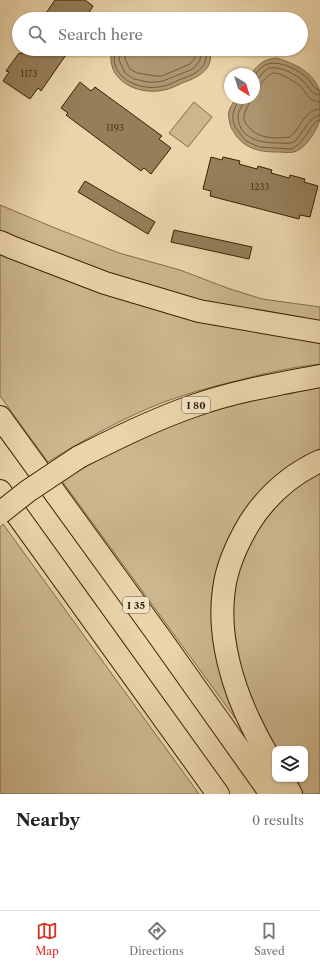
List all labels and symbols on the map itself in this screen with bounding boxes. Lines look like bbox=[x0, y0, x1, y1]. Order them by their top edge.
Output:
house number: 1173 bbox=[21, 68, 38, 79]
north arrow bbox=[224, 68, 260, 104]
house number: 1193 bbox=[106, 122, 124, 133]
house number: 1233 bbox=[251, 181, 269, 192]
road number: I 80 bbox=[182, 397, 210, 413]
road number: I 35 bbox=[123, 597, 149, 613]

